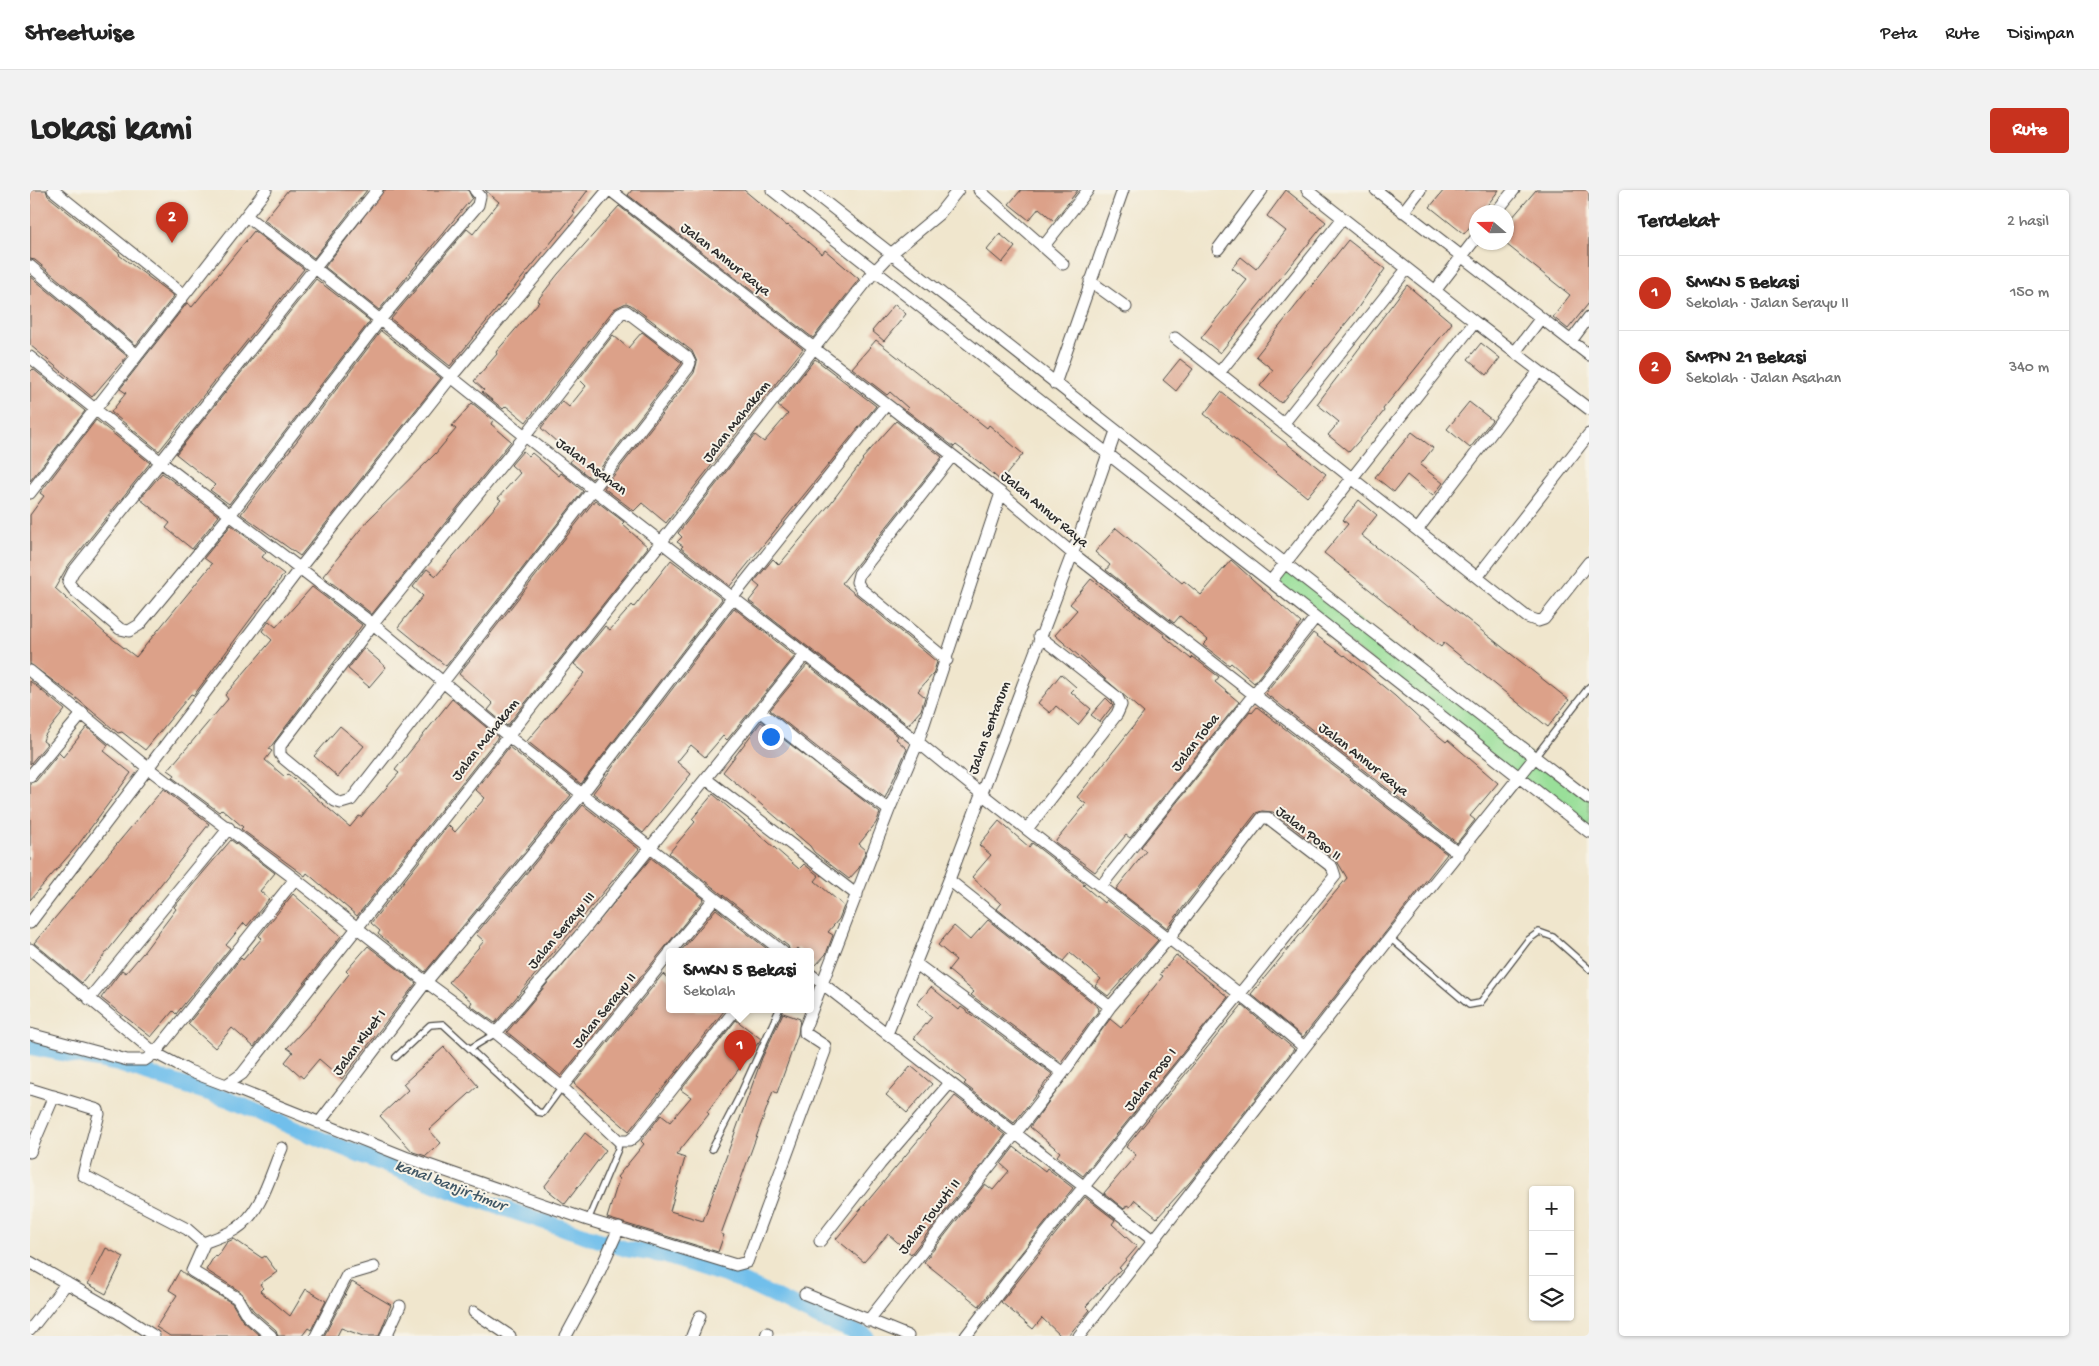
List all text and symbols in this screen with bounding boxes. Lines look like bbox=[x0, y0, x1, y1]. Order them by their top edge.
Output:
text: Streetwise bbox=[25, 20, 134, 49]
text: Peta bbox=[1881, 24, 1917, 45]
text: Rute bbox=[1945, 24, 1980, 45]
text: Disimpan bbox=[2008, 24, 2074, 45]
button: Rute bbox=[1990, 108, 2069, 153]
text: Lokasi kami bbox=[30, 110, 192, 151]
pin: 2 bbox=[156, 202, 188, 243]
north arrow bbox=[1469, 205, 1514, 250]
text: Terdekat bbox=[1639, 210, 1718, 235]
text: 2 hasil bbox=[2007, 213, 2049, 232]
street label: Jalan Annur Raya bbox=[676, 219, 774, 301]
text: SMKN 5 Bekasi bbox=[1686, 272, 1800, 295]
text: 1 bbox=[1652, 284, 1658, 303]
text: 150 m bbox=[2010, 284, 2049, 303]
text: Sekolah · Jalan Serayu II bbox=[1686, 295, 1849, 314]
text: SMPN 21 Bekasi bbox=[1686, 347, 1807, 370]
text: 2 bbox=[1651, 359, 1659, 378]
text: 340 m bbox=[2009, 359, 2049, 378]
text: Sekolah · Jalan Asahan bbox=[1686, 370, 1841, 389]
street label: Jalan Mahakam bbox=[699, 377, 775, 467]
street label: Jalan Asahan bbox=[552, 434, 630, 500]
street label: Jalan Annur Raya bbox=[996, 468, 1092, 553]
street label: Jalan Sentarum bbox=[965, 679, 1015, 777]
street label: Jalan Mahakam bbox=[448, 695, 524, 785]
street label: Jalan Toba bbox=[1168, 710, 1225, 775]
street label: Jalan Annur Raya bbox=[1314, 719, 1412, 801]
your location bbox=[758, 724, 784, 750]
street label: Jalan Poso II bbox=[1271, 803, 1345, 865]
street label: Jalan Serayu III bbox=[524, 889, 600, 973]
popup bbox=[666, 948, 814, 1013]
text: SMKN 5 Bekasi bbox=[683, 960, 797, 983]
street label: Jalan Serayu II bbox=[569, 970, 641, 1052]
text: Sekolah bbox=[683, 983, 735, 1002]
street label: Jalan Kluet I bbox=[329, 1006, 391, 1080]
pin: 1 bbox=[724, 1030, 756, 1071]
street label: Jalan Poso I bbox=[1121, 1045, 1181, 1115]
water label: kanal banjir timur bbox=[392, 1157, 511, 1218]
street label: Jalan Towuti II bbox=[895, 1176, 965, 1258]
map controls bbox=[1529, 1186, 1574, 1321]
button: + bbox=[1529, 1186, 1574, 1231]
button: − bbox=[1529, 1231, 1574, 1276]
button: layers bbox=[1529, 1276, 1574, 1321]

